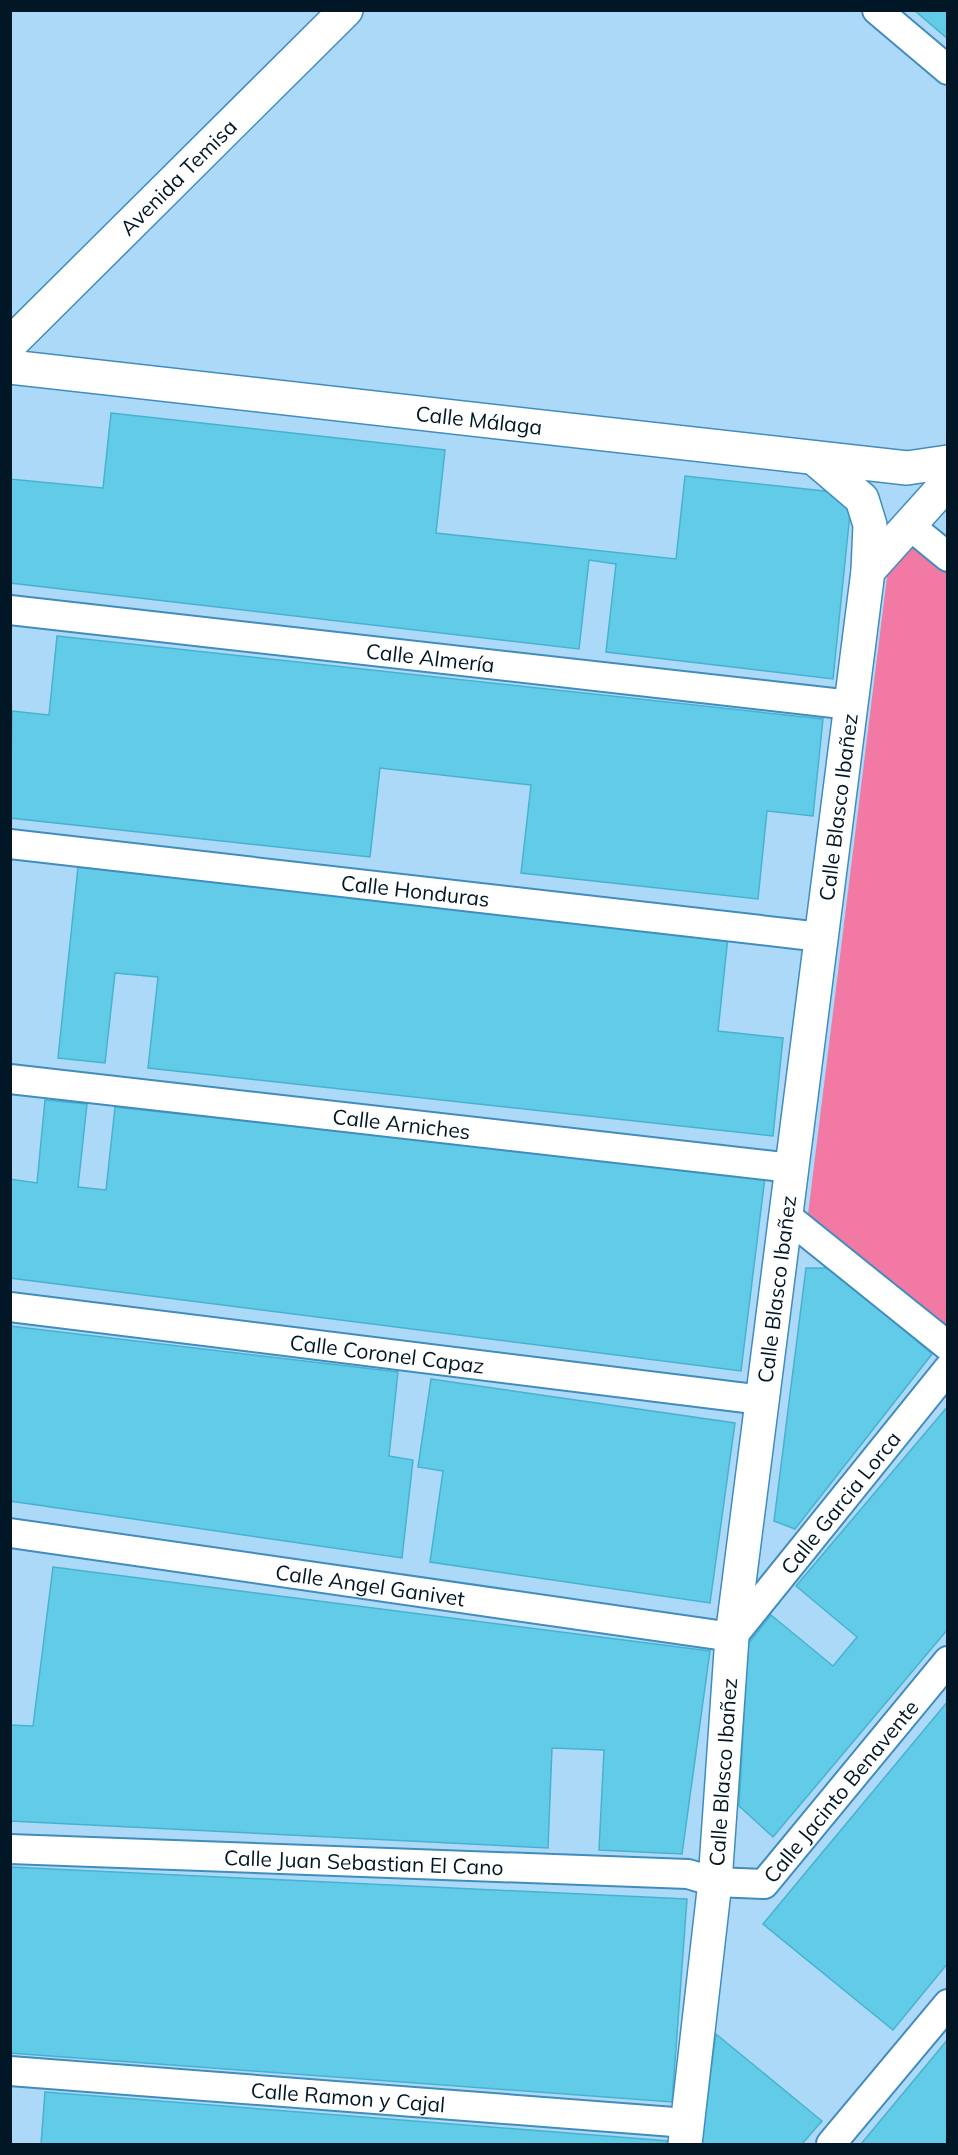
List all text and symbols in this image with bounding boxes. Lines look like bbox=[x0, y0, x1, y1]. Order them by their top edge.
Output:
street label: Avenida Temisa bbox=[114, 113, 242, 241]
street label: Calle Málaga bbox=[414, 400, 544, 440]
street label: Calle Almería bbox=[365, 637, 496, 678]
street label: Calle Blasco Ibañez bbox=[813, 712, 863, 902]
street label: Calle Honduras bbox=[340, 869, 491, 912]
street label: Calle Arniches bbox=[331, 1103, 472, 1144]
street label: Calle Blasco Ibañez bbox=[752, 1194, 801, 1384]
street label: Calle Coronel Capaz bbox=[288, 1329, 486, 1379]
street label: Calle Garcia Lorca bbox=[775, 1426, 906, 1579]
street label: Calle Angel Ganivet bbox=[274, 1558, 467, 1611]
street label: Calle Blasco Ibañez bbox=[703, 1677, 742, 1867]
street label: Calle Jacinto Benavente bbox=[758, 1694, 924, 1888]
street label: Calle Juan Sebastian El Cano bbox=[224, 1844, 504, 1880]
street label: Calle Ramon y Cajal bbox=[250, 2077, 446, 2117]

